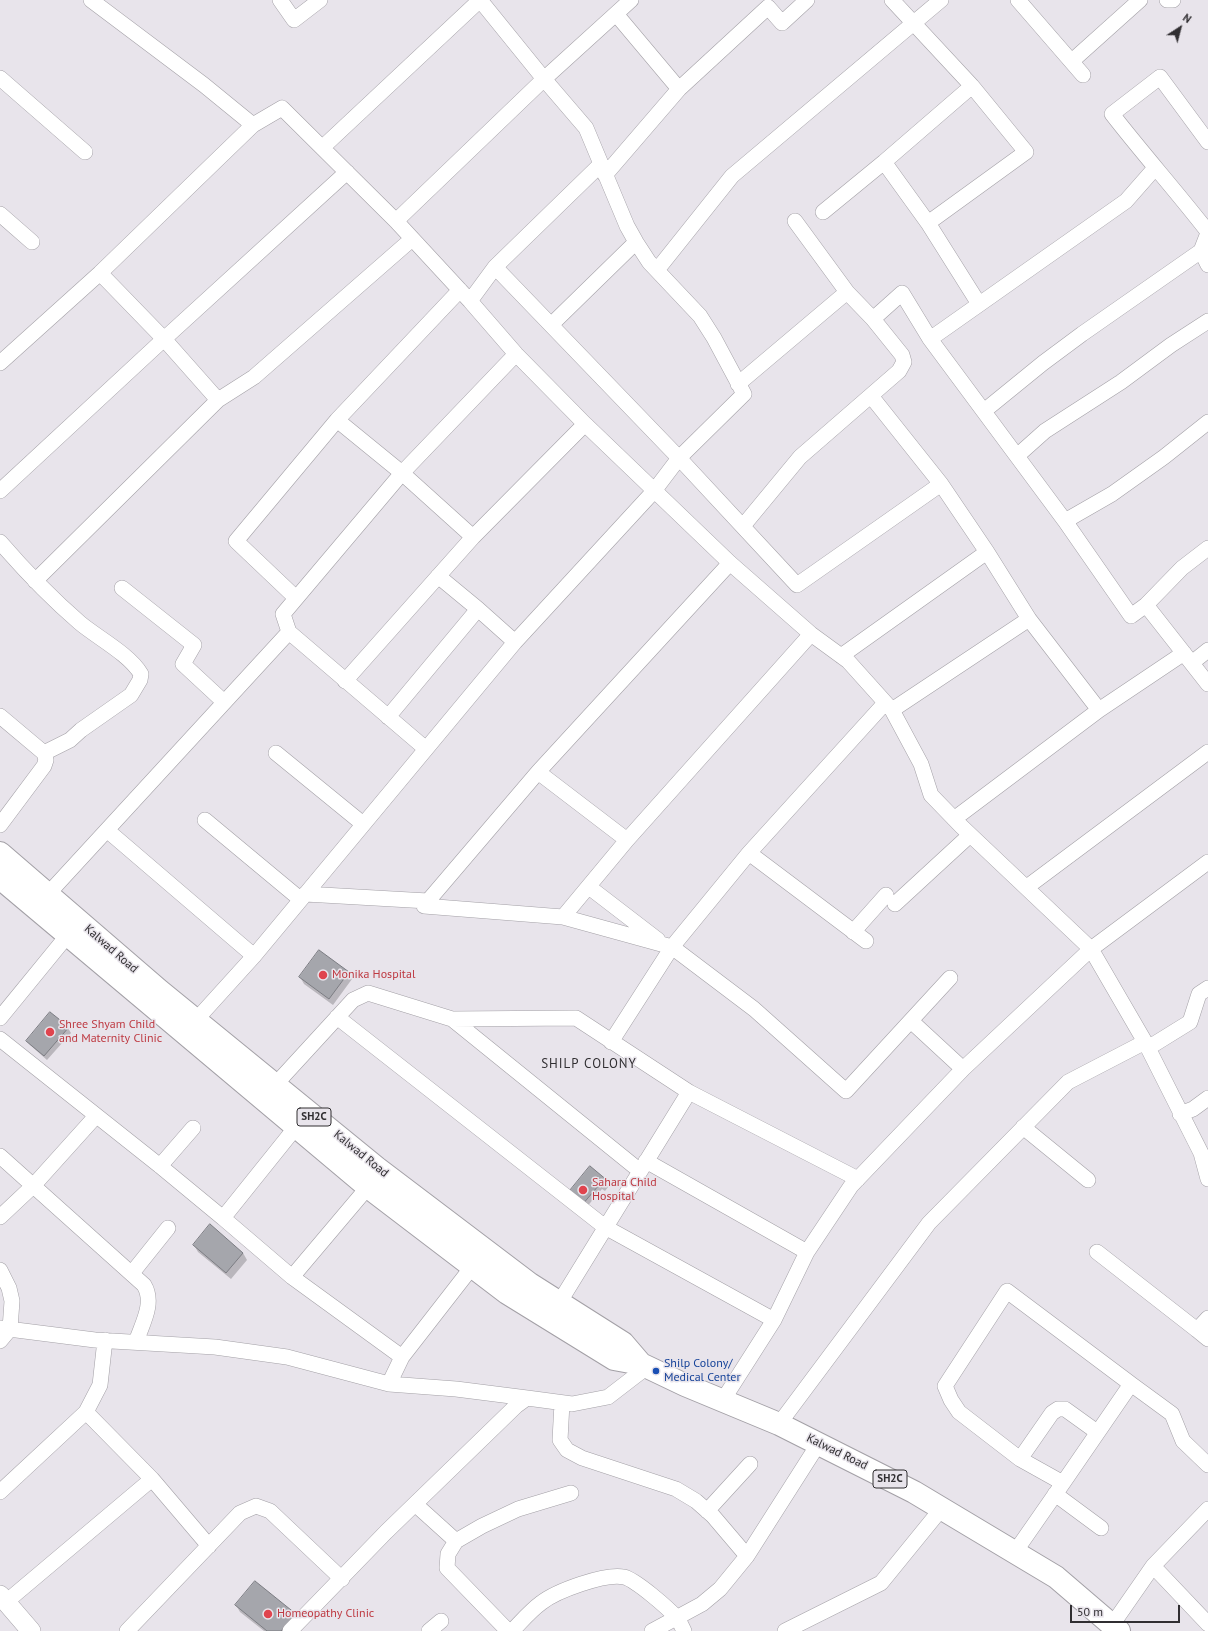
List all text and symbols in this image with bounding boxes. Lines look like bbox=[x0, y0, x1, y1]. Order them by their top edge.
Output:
north arrow bbox=[1160, 8, 1200, 48]
text: N bbox=[1180, 10, 1194, 26]
street label: Kalwad Road bbox=[81, 922, 141, 976]
place label: Monika Hospital bbox=[332, 968, 415, 982]
marker: Monika Hospital bbox=[317, 969, 329, 981]
place label: Shree Shyam Child and Maternity Clinic bbox=[59, 1018, 162, 1046]
marker: Shree Shyam Child and Maternity Clinic bbox=[44, 1026, 56, 1038]
district label: SHILP COLONY bbox=[541, 1056, 637, 1072]
road number: SH2C bbox=[297, 1108, 331, 1126]
street label: Kalwad Road bbox=[331, 1128, 391, 1180]
place label: Sahara Child Hospital bbox=[592, 1176, 657, 1204]
marker: Sahara Child Hospital bbox=[577, 1184, 589, 1196]
place label: Shilp Colony/ Medical Center bbox=[664, 1357, 741, 1385]
marker: Shilp Colony/ Medical Center bbox=[651, 1366, 661, 1376]
street label: Kalwad Road bbox=[804, 1431, 870, 1473]
road number: SH2C bbox=[873, 1470, 907, 1488]
scale bar bbox=[1072, 1597, 1182, 1623]
text: 50 m bbox=[1077, 1604, 1103, 1619]
place label: Homeopathy Clinic bbox=[277, 1607, 374, 1621]
marker: Homeopathy Clinic bbox=[262, 1608, 274, 1620]

